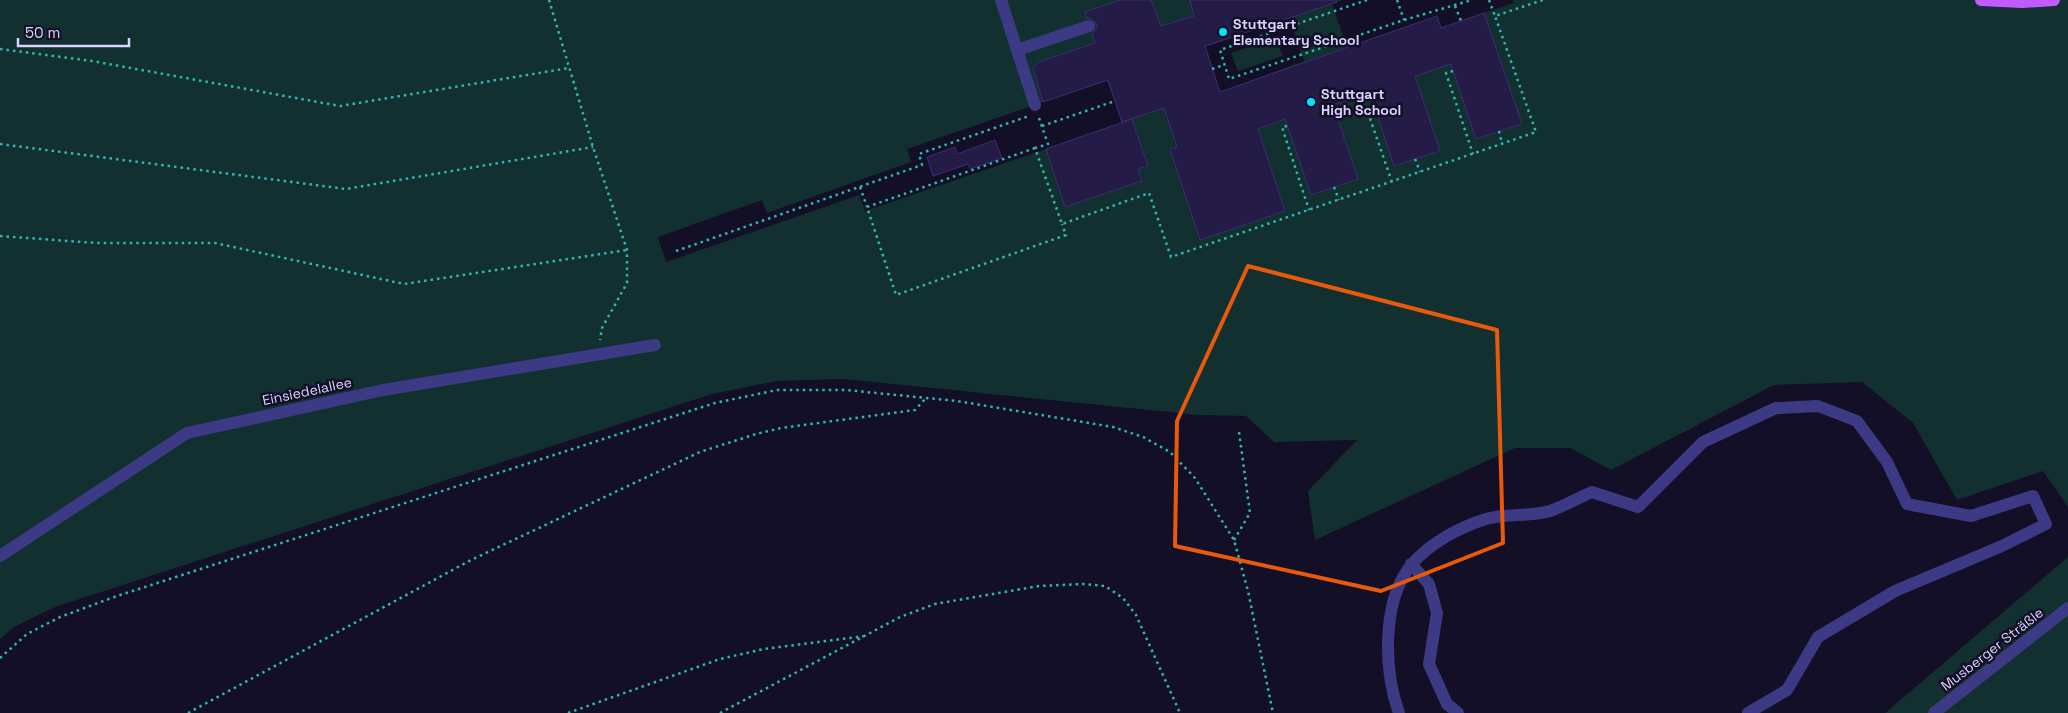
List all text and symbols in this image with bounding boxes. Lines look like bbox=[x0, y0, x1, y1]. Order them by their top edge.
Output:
scale bar bbox=[18, 15, 129, 47]
place label: Stuttgart Elementary School bbox=[1233, 15, 1359, 49]
text: 50 m bbox=[25, 23, 60, 42]
marker: Stuttgart Elementary School bbox=[1217, 26, 1229, 38]
place label: Stuttgart High School bbox=[1321, 85, 1401, 119]
marker: Stuttgart High School bbox=[1305, 96, 1317, 108]
street label: Einsiedelallee bbox=[261, 373, 353, 409]
street label: Musberger Sträßle bbox=[1937, 603, 2047, 695]

